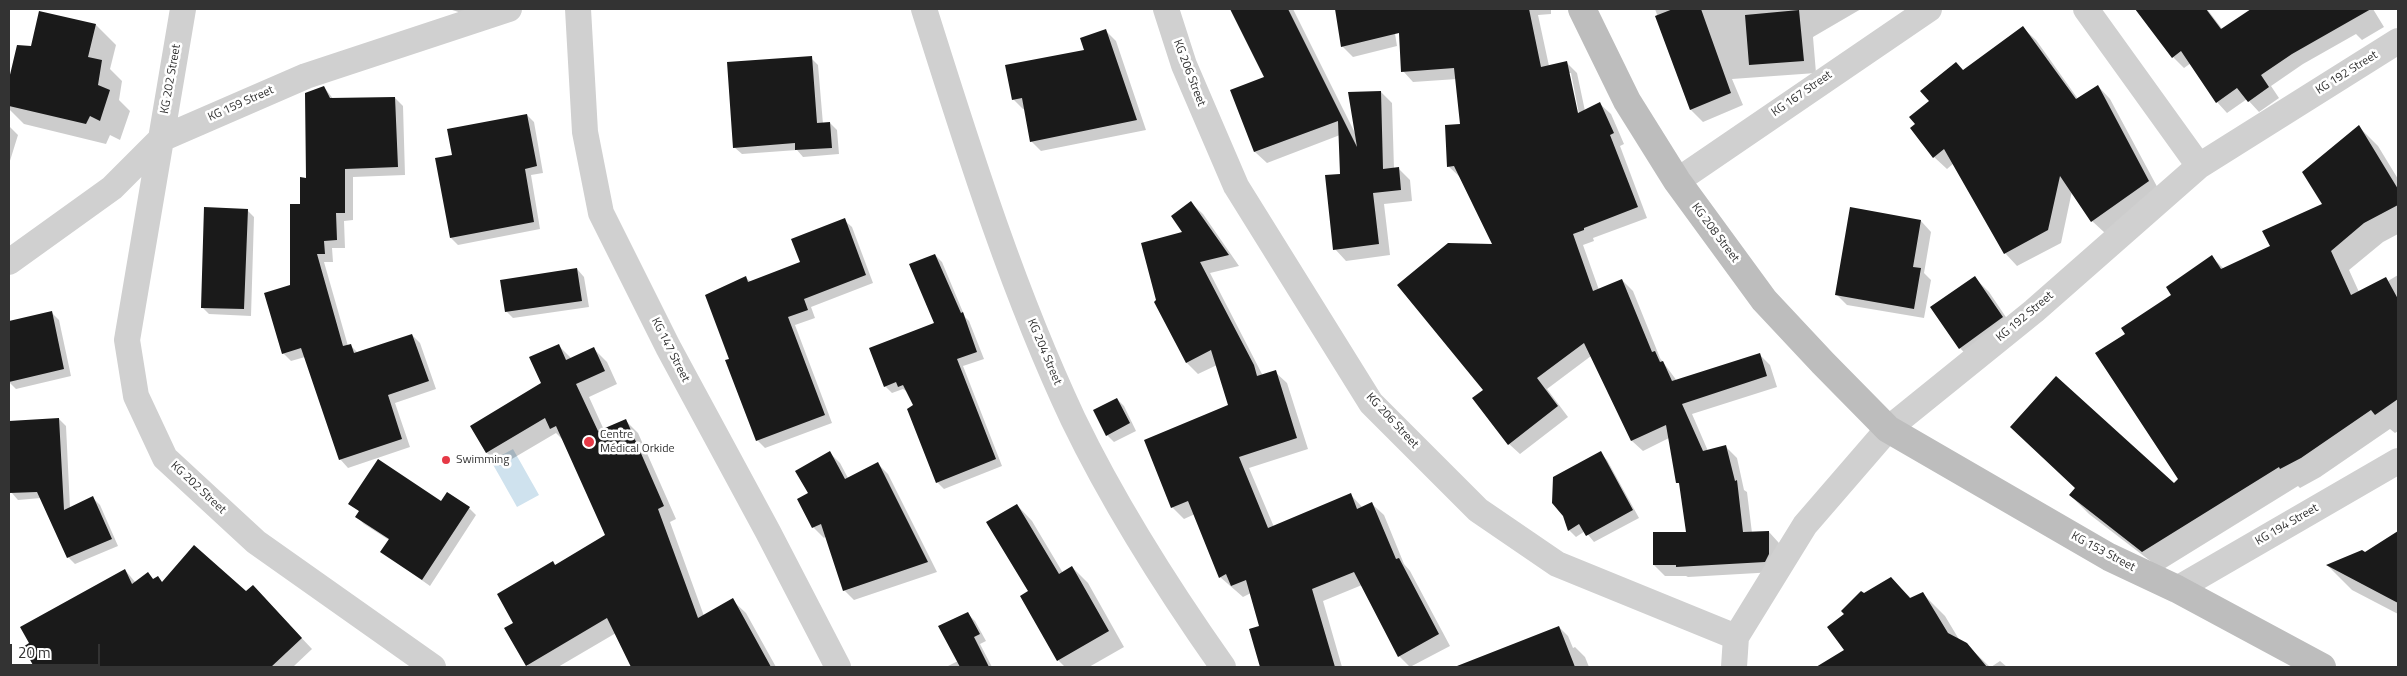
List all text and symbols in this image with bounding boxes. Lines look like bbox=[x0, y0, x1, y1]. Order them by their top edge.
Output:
street label: KG 206 Street bbox=[1170, 38, 1208, 108]
street label: KG 202 Street bbox=[158, 43, 184, 115]
street label: KG 192 Street bbox=[2313, 48, 2381, 98]
street label: KG 167 Street bbox=[1769, 68, 1835, 120]
street label: KG 159 Street bbox=[206, 83, 276, 125]
street label: KG 208 Street bbox=[1688, 201, 1742, 265]
street label: KG 192 Street bbox=[1993, 289, 2057, 345]
street label: KG 147 Street bbox=[648, 315, 692, 385]
street label: KG 204 Street bbox=[1024, 317, 1064, 387]
street label: KG 206 Street bbox=[1363, 390, 1421, 452]
place label: Centre Médical Orkide bbox=[600, 428, 675, 456]
marker: Centre Médical Orkide bbox=[582, 435, 596, 449]
place label: Swimming bbox=[456, 453, 509, 467]
marker: Swimming bbox=[440, 454, 452, 466]
street label: KG 202 Street bbox=[167, 459, 229, 517]
street label: KG 194 Street bbox=[2253, 501, 2321, 549]
street label: KG 153 Street bbox=[2069, 529, 2137, 575]
scale bar bbox=[12, 634, 102, 666]
text: 20 m bbox=[18, 641, 51, 664]

